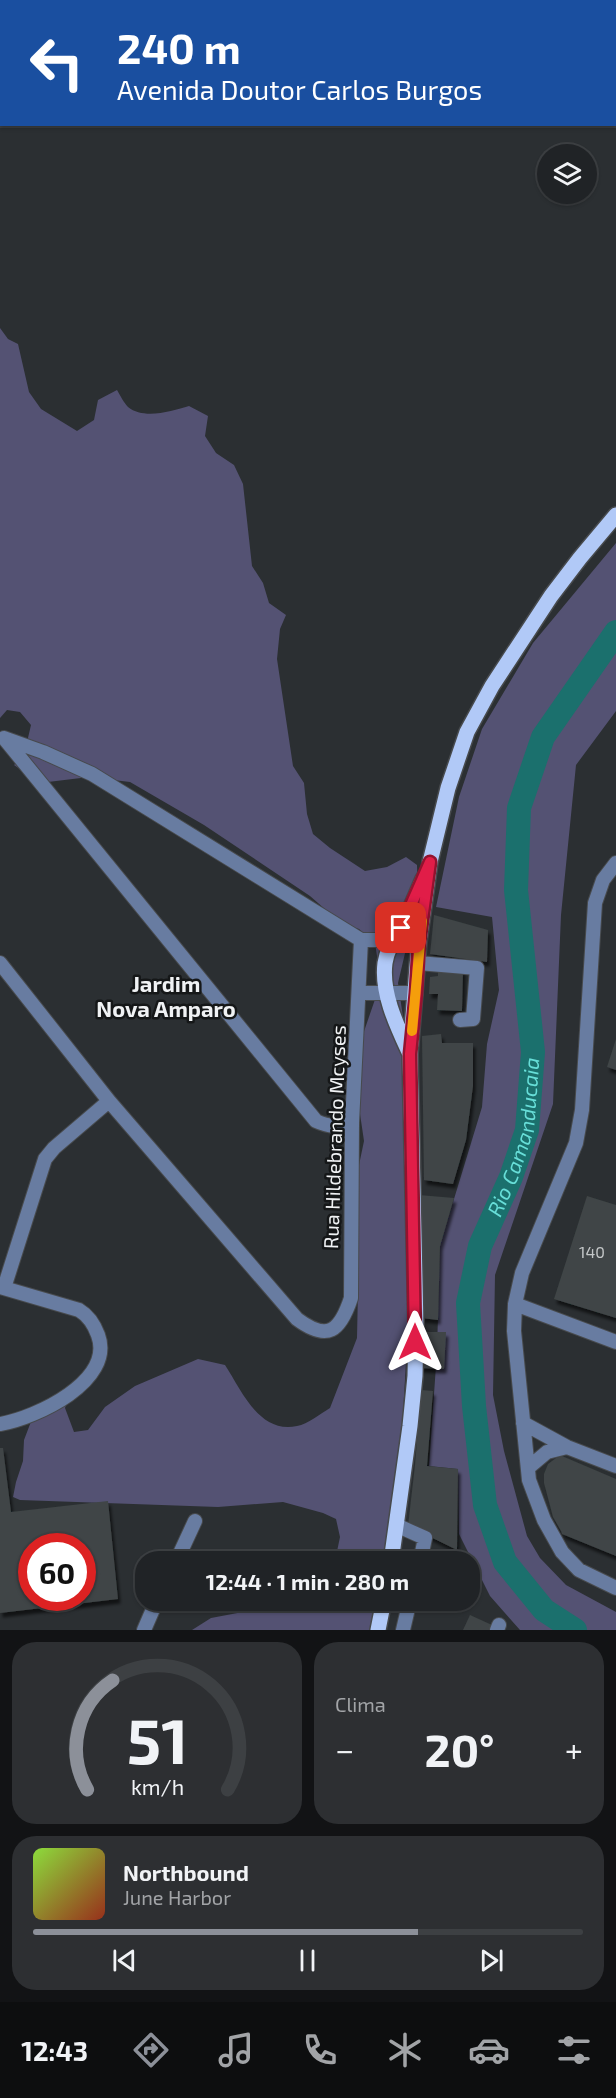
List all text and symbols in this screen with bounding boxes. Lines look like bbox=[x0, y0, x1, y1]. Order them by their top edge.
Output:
text: 240 m bbox=[117, 22, 241, 72]
icon: left bbox=[18, 24, 96, 102]
text: Avenida Doutor Carlos Burgos bbox=[117, 73, 482, 105]
map controls bbox=[537, 144, 597, 204]
button: layers bbox=[537, 144, 597, 204]
pin bbox=[375, 902, 426, 953]
icon: arrive bbox=[384, 911, 417, 944]
district label: Jardim Nova Amparo bbox=[96, 970, 236, 1021]
street label: Rua Hildebrando Mcyses bbox=[318, 1025, 350, 1249]
water label: Rio Camanducaia bbox=[481, 1056, 544, 1220]
house number: 140 bbox=[579, 1242, 605, 1261]
position arrow bbox=[383, 1310, 447, 1374]
speed limit sign: 60 bbox=[18, 1533, 96, 1611]
text: 12:44 · 1 min · 280 m bbox=[206, 1568, 409, 1594]
text: Clima bbox=[335, 1692, 386, 1716]
text: 51 bbox=[126, 1702, 188, 1777]
text: 20° bbox=[425, 1722, 495, 1776]
text: − bbox=[335, 1729, 354, 1769]
text: + bbox=[565, 1729, 583, 1769]
text: km/h bbox=[130, 1774, 184, 1799]
text: Northbound bbox=[123, 1859, 249, 1885]
text: June Harbor bbox=[123, 1885, 231, 1909]
icon: previous bbox=[108, 1944, 141, 1977]
icon: pause bbox=[291, 1944, 324, 1977]
icon: next bbox=[475, 1944, 508, 1977]
icon: directions bbox=[130, 2029, 172, 2071]
icon: music bbox=[215, 2029, 257, 2071]
icon: phone bbox=[299, 2029, 341, 2071]
icon: climate bbox=[384, 2029, 426, 2071]
icon: car bbox=[468, 2029, 510, 2071]
icon: filters bbox=[553, 2029, 595, 2071]
text: 12:43 bbox=[21, 2034, 88, 2066]

